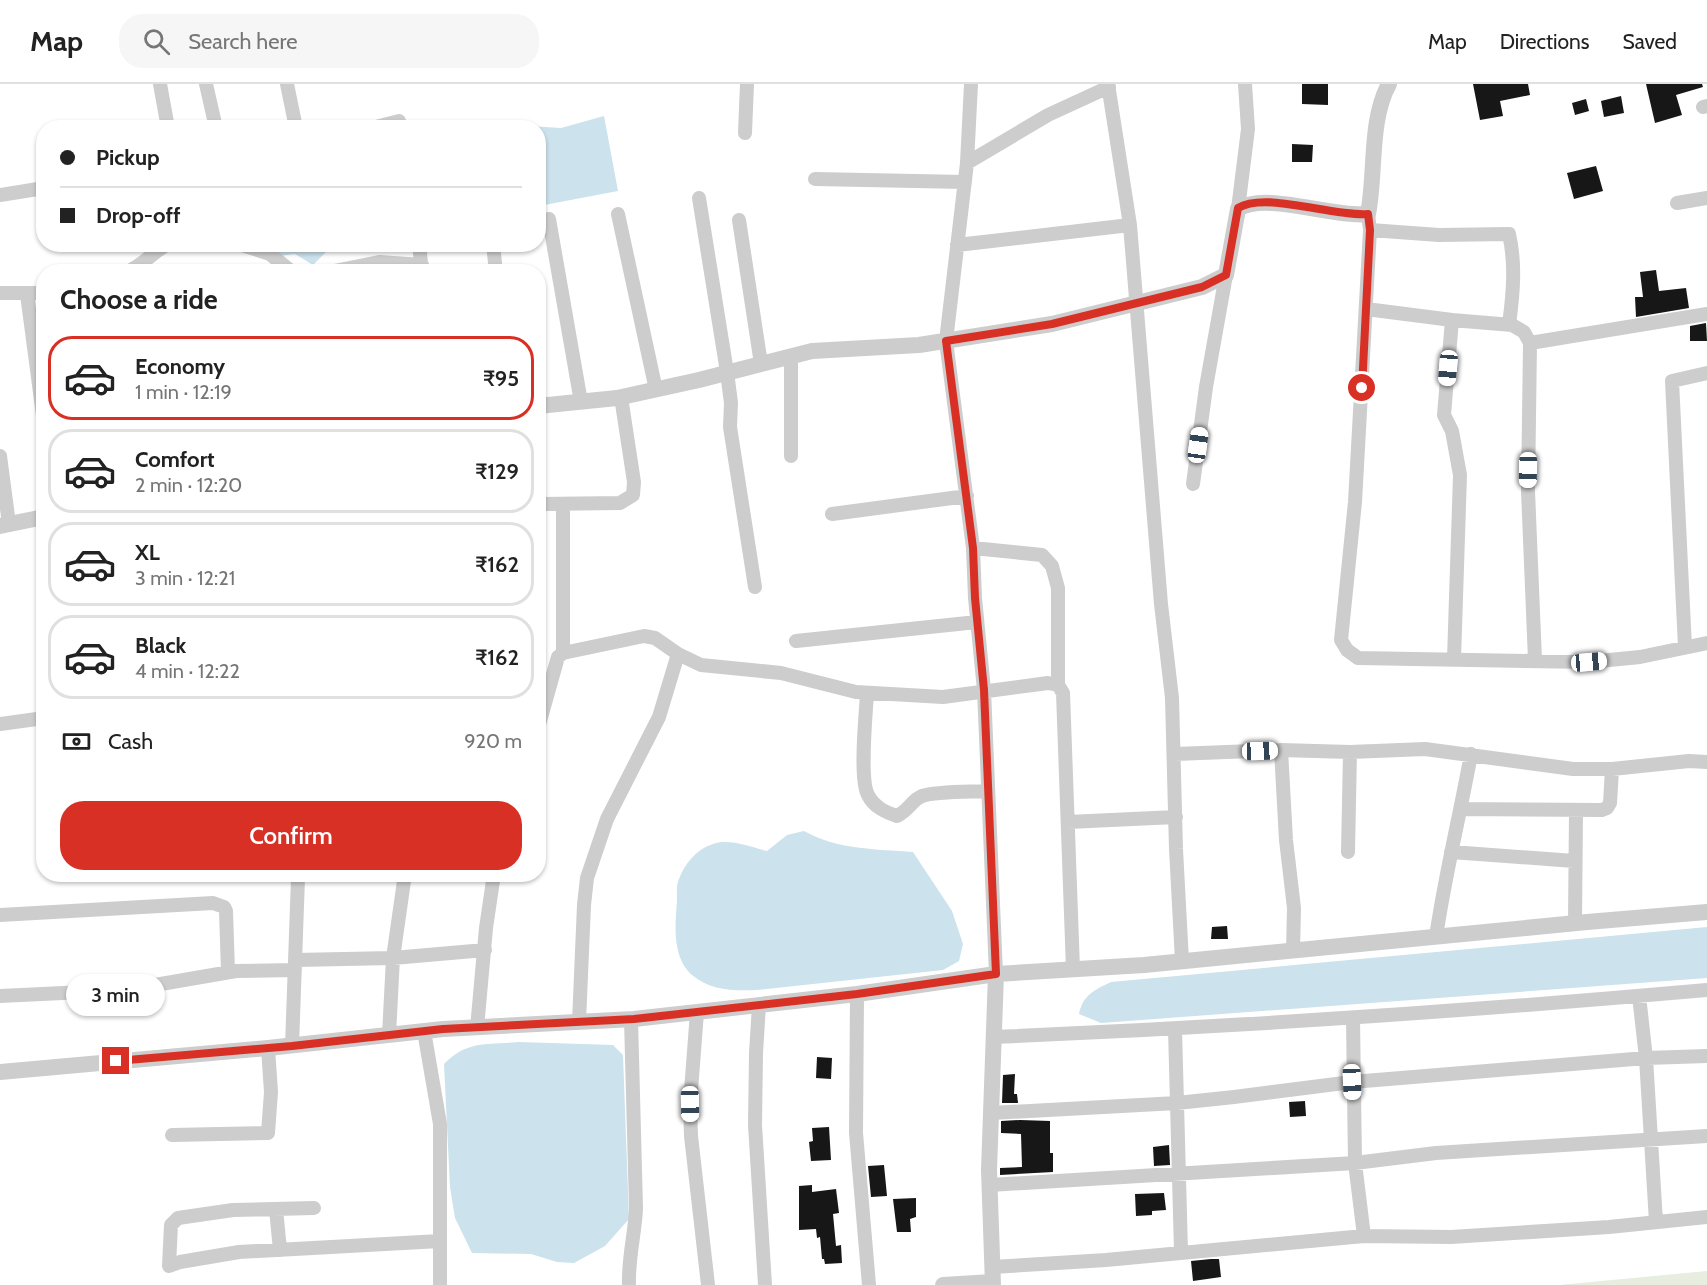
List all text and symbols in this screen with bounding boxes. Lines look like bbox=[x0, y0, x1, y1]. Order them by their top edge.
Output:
search box bbox=[119, 14, 539, 68]
text: Map bbox=[30, 24, 83, 58]
icon: search bbox=[140, 25, 173, 58]
text: Search here bbox=[188, 28, 297, 55]
text: Map bbox=[1428, 29, 1467, 54]
text: Directions bbox=[1500, 29, 1589, 54]
text: Saved bbox=[1622, 29, 1677, 54]
text: Pickup bbox=[96, 144, 160, 171]
text: Drop-off bbox=[96, 202, 180, 229]
text: Choose a ride bbox=[60, 283, 218, 316]
car bbox=[1437, 349, 1459, 387]
icon: car bbox=[63, 351, 117, 405]
text: Economy bbox=[135, 353, 225, 380]
text: ₹95 bbox=[483, 365, 519, 392]
route start bbox=[1348, 374, 1375, 401]
text: 1 min · 12:19 bbox=[135, 380, 232, 404]
car bbox=[1187, 426, 1209, 464]
icon: car bbox=[63, 444, 117, 498]
text: Comfort bbox=[135, 446, 214, 473]
car bbox=[1519, 452, 1537, 488]
text: ₹129 bbox=[475, 458, 519, 485]
text: 2 min · 12:20 bbox=[135, 473, 242, 497]
icon: car bbox=[63, 537, 117, 591]
text: XL bbox=[135, 539, 160, 566]
text: ₹162 bbox=[475, 551, 519, 578]
text: 3 min · 12:21 bbox=[135, 566, 235, 590]
icon: car bbox=[63, 630, 117, 684]
text: Black bbox=[135, 632, 186, 659]
text: ₹162 bbox=[475, 644, 519, 671]
car bbox=[1570, 651, 1608, 673]
text: 4 min · 12:22 bbox=[135, 659, 240, 683]
icon: cash bbox=[60, 725, 93, 758]
text: Cash bbox=[108, 728, 153, 755]
text: 920 m bbox=[464, 729, 522, 753]
car bbox=[1242, 741, 1278, 761]
button: Confirm bbox=[60, 801, 522, 870]
callout: 3 min bbox=[66, 974, 166, 1016]
text: 3 min bbox=[91, 983, 140, 1007]
route end bbox=[102, 1047, 129, 1074]
car bbox=[1342, 1064, 1362, 1100]
car bbox=[681, 1086, 699, 1122]

